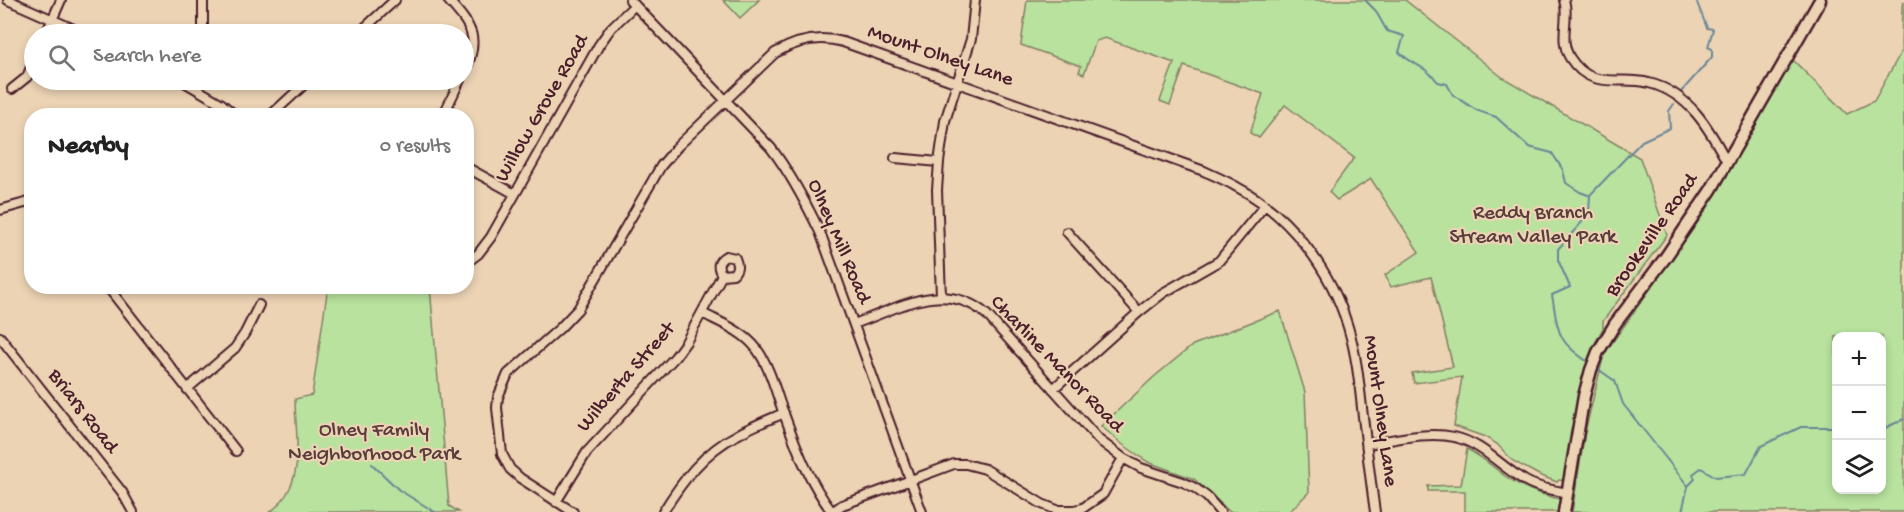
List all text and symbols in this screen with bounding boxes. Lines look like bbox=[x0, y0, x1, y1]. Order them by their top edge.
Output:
street label: Mount Olney Lane bbox=[864, 20, 1017, 94]
search box bbox=[24, 24, 474, 90]
street label: Willow Grove Road bbox=[491, 29, 596, 187]
icon: search bbox=[45, 41, 78, 74]
text: Search here bbox=[93, 44, 201, 70]
text: Nearby bbox=[48, 132, 129, 163]
text: 0 results bbox=[380, 136, 450, 159]
street label: Brookeville Road bbox=[1601, 168, 1706, 303]
street label: Olney Mill Road bbox=[801, 176, 876, 309]
park label: Reddy Branch Stream Valley Park bbox=[1450, 202, 1619, 251]
street label: Charline Manor Road bbox=[984, 291, 1129, 440]
street label: Wilberta Street bbox=[572, 316, 683, 438]
map controls bbox=[1832, 332, 1886, 494]
button: + bbox=[1832, 332, 1886, 386]
street label: Mount Olney Lane bbox=[1356, 334, 1402, 489]
street label: Briars Road bbox=[41, 364, 124, 461]
button: − bbox=[1832, 386, 1886, 440]
park label: Olney Family Neighborhood Park bbox=[288, 419, 463, 468]
button: layers bbox=[1832, 440, 1886, 494]

